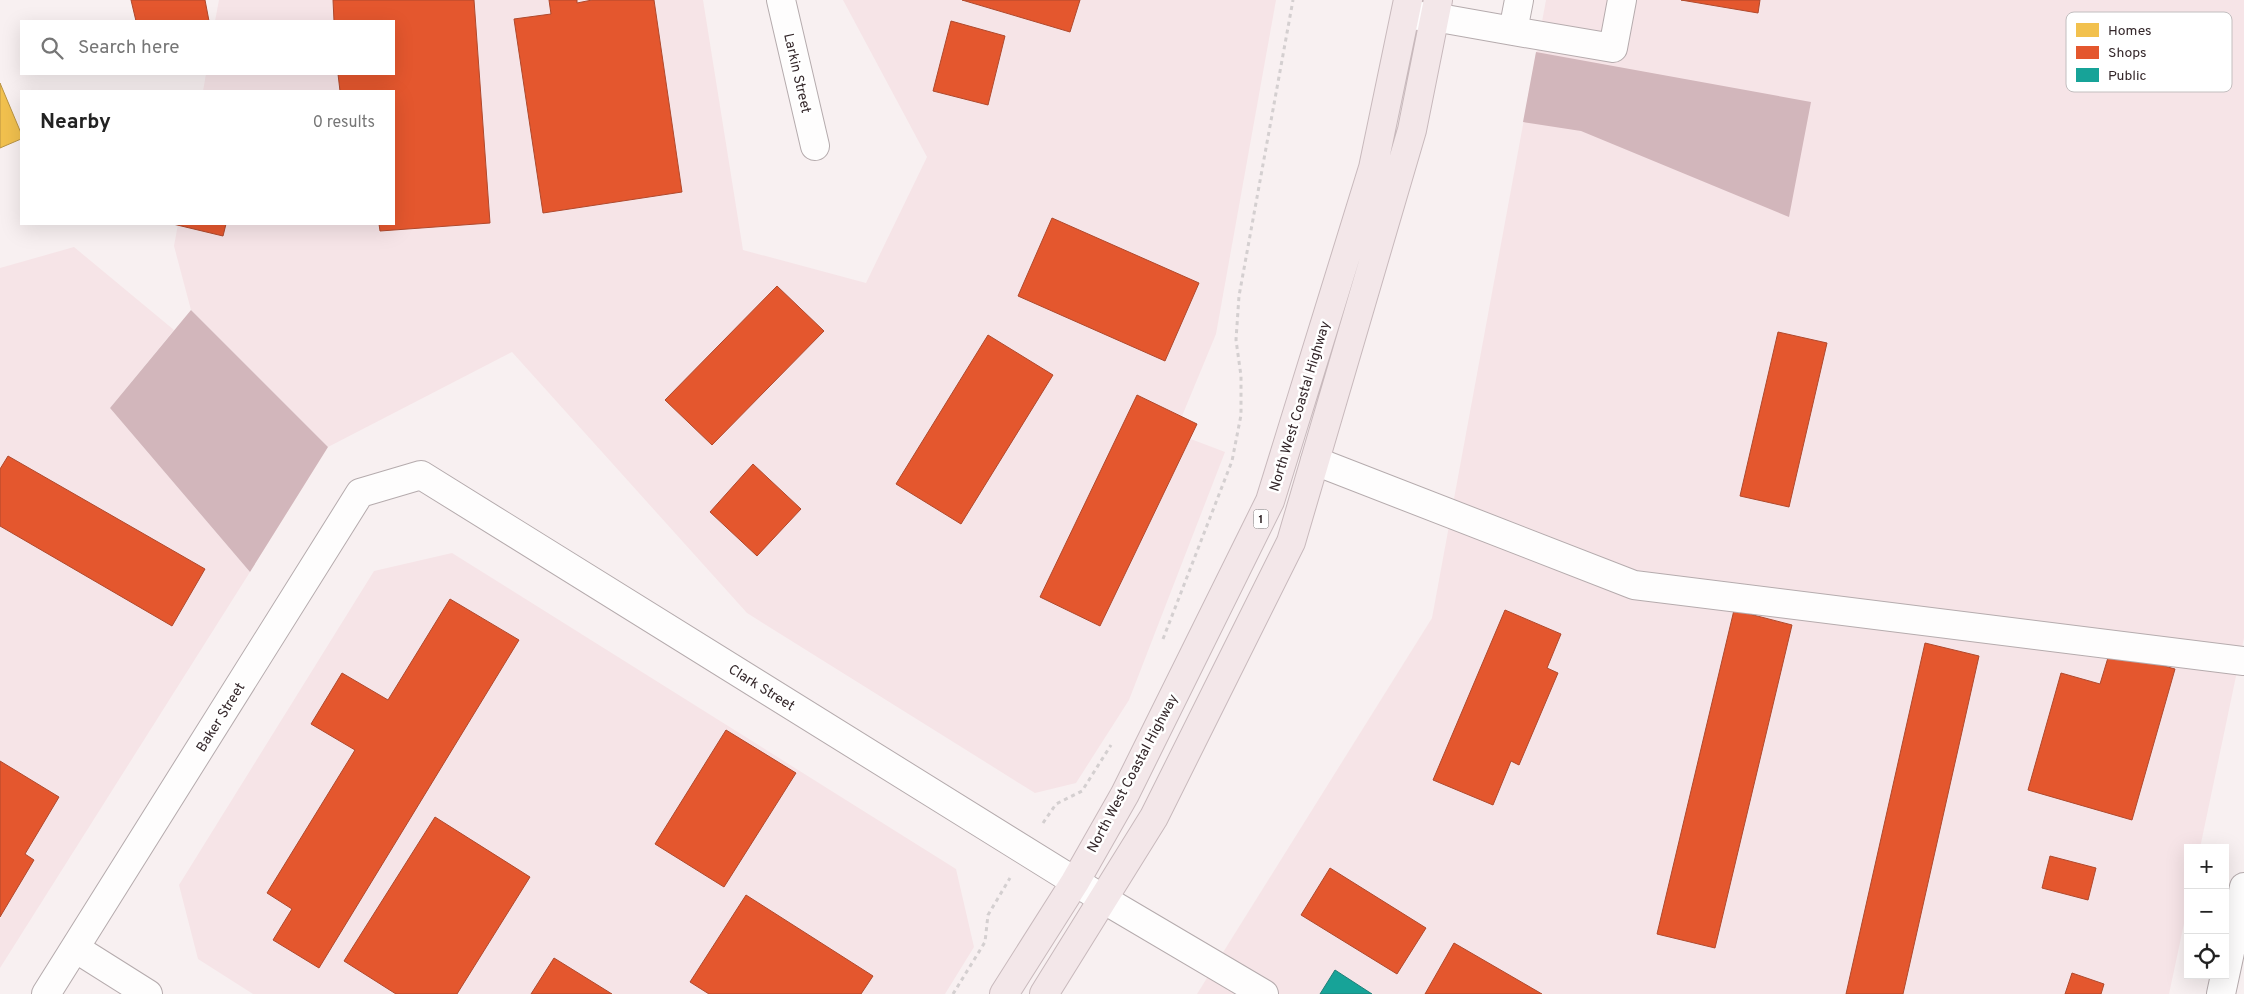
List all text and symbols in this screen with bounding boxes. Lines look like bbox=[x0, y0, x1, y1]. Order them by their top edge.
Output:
legend bbox=[2066, 12, 2232, 92]
search box bbox=[20, 20, 395, 75]
text: Homes bbox=[2108, 23, 2152, 40]
street label: Larkin Street bbox=[779, 32, 814, 115]
icon: search bbox=[38, 34, 66, 62]
text: Search here bbox=[78, 36, 180, 60]
text: Shops bbox=[2108, 45, 2147, 62]
text: Public bbox=[2108, 68, 2147, 85]
text: Nearby bbox=[40, 109, 111, 136]
text: 0 results bbox=[313, 113, 375, 133]
street label: North West Coastal Highway bbox=[1266, 319, 1334, 494]
road number: 1 bbox=[1254, 509, 1268, 528]
street label: Clark Street bbox=[725, 661, 797, 715]
street label: Baker Street bbox=[193, 680, 249, 756]
street label: North West Coastal Highway bbox=[1084, 692, 1182, 856]
map controls bbox=[2184, 844, 2229, 979]
button: + bbox=[2184, 844, 2229, 889]
button: − bbox=[2184, 889, 2229, 934]
button: locate bbox=[2184, 934, 2229, 979]

